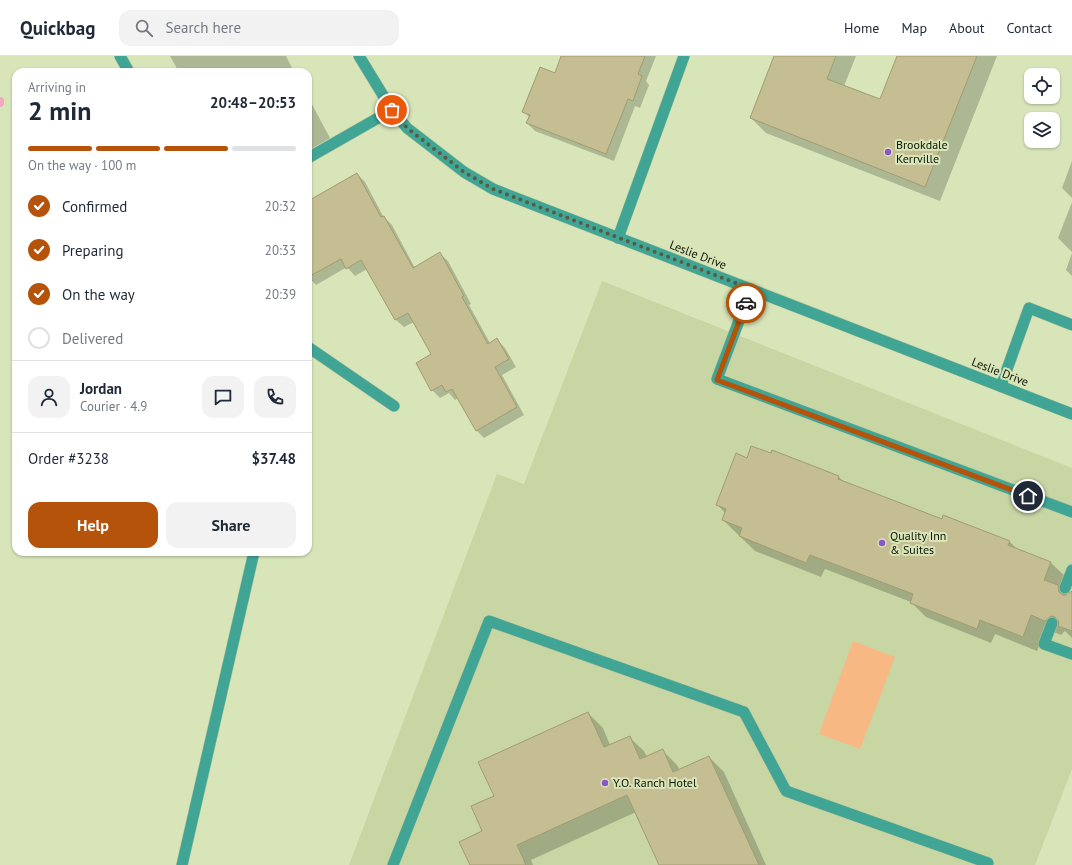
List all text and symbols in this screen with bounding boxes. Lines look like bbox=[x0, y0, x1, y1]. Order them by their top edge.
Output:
search box bbox=[119, 10, 399, 46]
text: Quickbag bbox=[20, 16, 95, 40]
icon: search bbox=[133, 17, 155, 39]
text: Search here bbox=[165, 18, 241, 37]
text: Home bbox=[844, 19, 879, 37]
text: Map bbox=[901, 19, 927, 37]
text: About bbox=[949, 19, 985, 37]
text: Contact bbox=[1007, 19, 1052, 37]
map controls bbox=[1024, 68, 1060, 148]
button: locate bbox=[1024, 68, 1060, 104]
text: Arriving in bbox=[28, 79, 86, 96]
text: 20:48–20:53 bbox=[210, 93, 296, 112]
pin bbox=[375, 93, 409, 127]
text: 2 min bbox=[28, 94, 91, 127]
icon: bag bbox=[381, 99, 403, 121]
button: layers bbox=[1024, 112, 1060, 148]
place label: Brookdale Kerrville bbox=[896, 137, 948, 166]
marker: Brookdale Kerrville bbox=[883, 147, 893, 157]
text: On the way · 100 m bbox=[28, 157, 136, 174]
icon: check bbox=[28, 195, 50, 217]
text: Confirmed bbox=[62, 197, 127, 216]
text: 20:32 bbox=[265, 198, 296, 215]
street label: Leslie Drive bbox=[668, 237, 729, 272]
icon: check bbox=[28, 239, 50, 261]
text: Preparing bbox=[62, 241, 124, 260]
text: 20:33 bbox=[265, 242, 296, 259]
icon: check bbox=[28, 283, 50, 305]
courier bbox=[726, 283, 766, 323]
text: On the way bbox=[62, 285, 135, 304]
text: 20:39 bbox=[265, 286, 296, 303]
icon: car bbox=[735, 292, 757, 314]
text: Delivered bbox=[62, 329, 123, 348]
street label: Leslie Drive bbox=[970, 354, 1031, 389]
button: person bbox=[28, 376, 70, 418]
button: chat bbox=[202, 376, 244, 418]
button: phone bbox=[254, 376, 296, 418]
text: Jordan bbox=[80, 379, 122, 398]
text: Courier · 4.9 bbox=[80, 398, 147, 415]
text: Order #3238 bbox=[28, 449, 109, 468]
text: $37.48 bbox=[252, 449, 296, 468]
pin bbox=[1011, 479, 1045, 513]
icon: home bbox=[1017, 485, 1039, 507]
button: Help bbox=[28, 502, 158, 548]
button: Share bbox=[166, 502, 296, 548]
place label: Quality Inn & Suites bbox=[890, 528, 946, 557]
marker: Quality Inn & Suites bbox=[877, 538, 887, 548]
place label: Y.O. Ranch Hotel bbox=[613, 775, 697, 790]
marker: Y.O. Ranch Hotel bbox=[600, 778, 610, 788]

